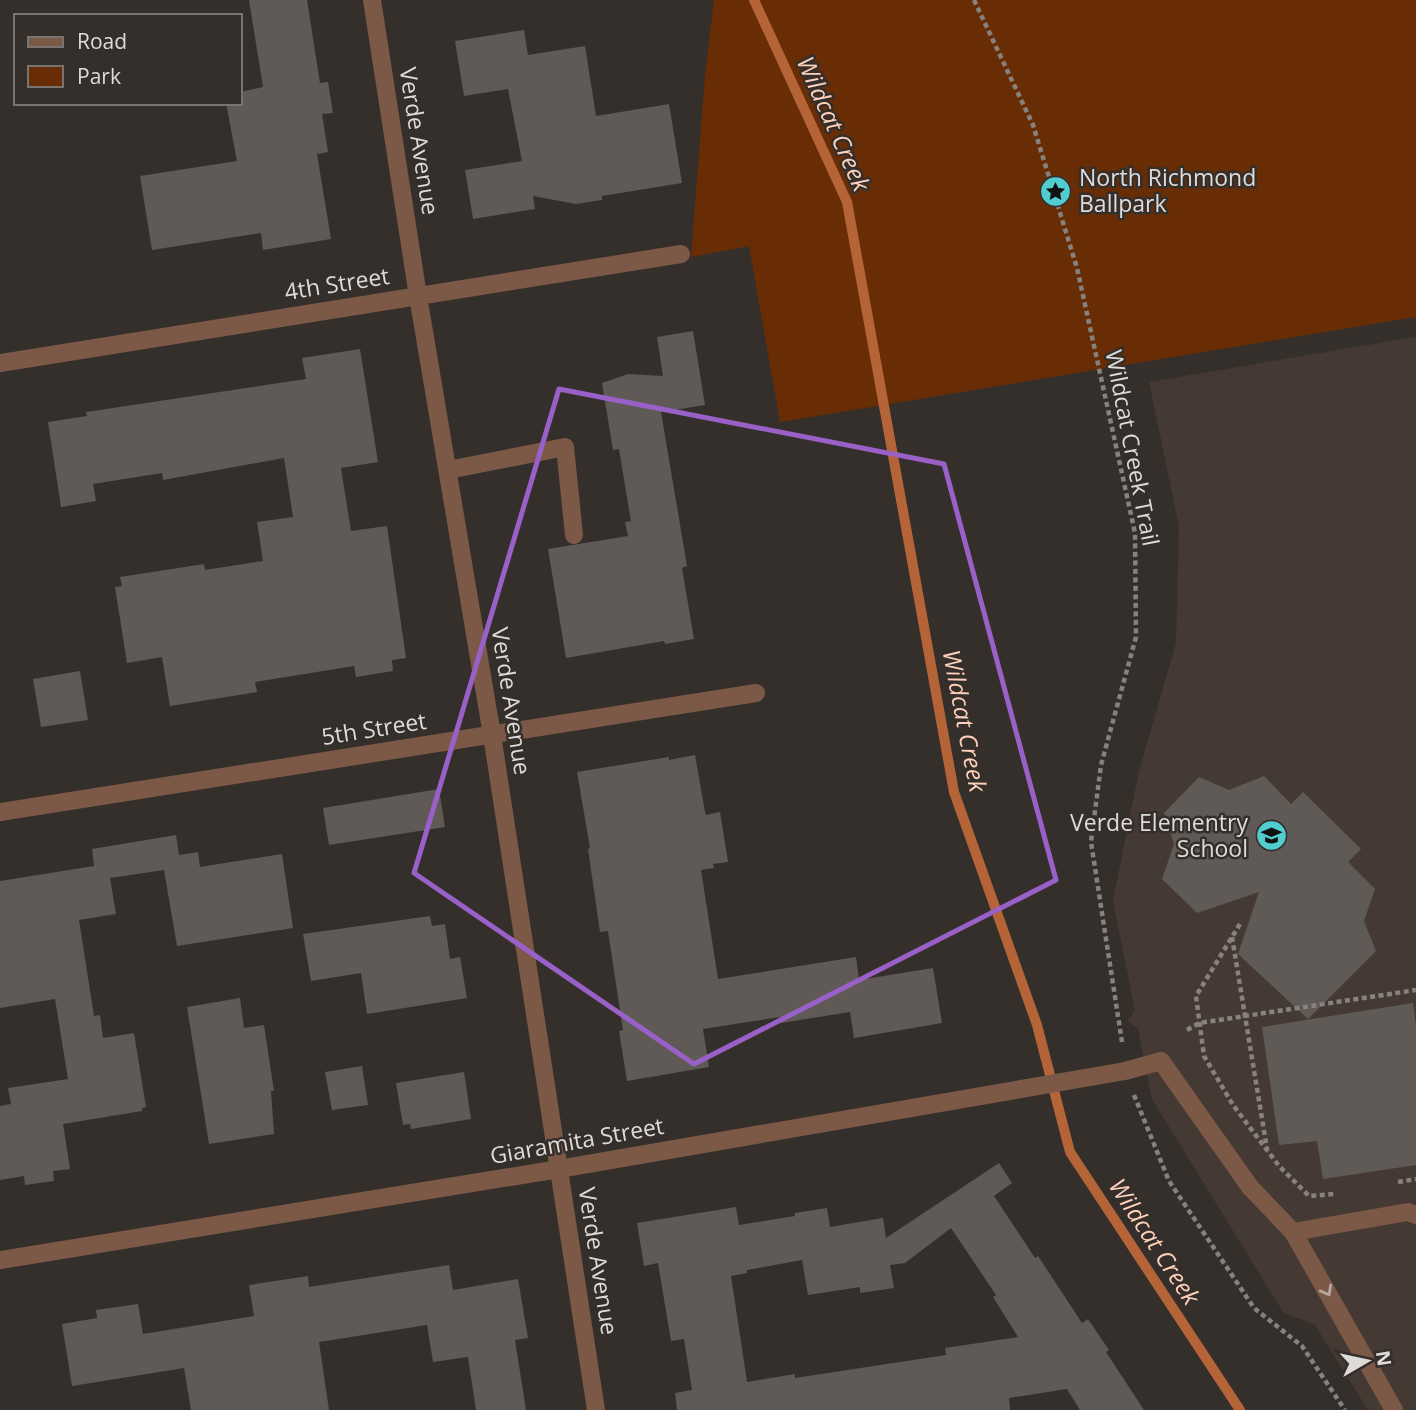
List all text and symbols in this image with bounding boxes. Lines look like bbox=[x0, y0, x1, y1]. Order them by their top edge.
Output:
legend bbox=[14, 14, 242, 105]
text: Road bbox=[77, 27, 127, 55]
water label: Wildcat Creek bbox=[790, 51, 879, 197]
text: Park bbox=[77, 62, 121, 90]
street label: Verde Avenue bbox=[393, 65, 447, 217]
place label: North Richmond Ballpark bbox=[1079, 161, 1256, 219]
place icon: North Richmond Ballpark bbox=[1039, 174, 1073, 208]
street label: 4th Street bbox=[282, 259, 392, 307]
street label: Wildcat Creek Trail bbox=[1098, 347, 1168, 549]
street label: Verde Avenue bbox=[485, 625, 539, 777]
water label: Wildcat Creek bbox=[936, 647, 996, 796]
street label: 5th Street bbox=[319, 704, 429, 752]
place label: Verde Elementry School bbox=[1070, 806, 1248, 864]
school or university icon: Verde Elementry School bbox=[1254, 819, 1288, 853]
street label: Giaramita Street bbox=[487, 1109, 666, 1171]
water label: Wildcat Creek bbox=[1102, 1172, 1209, 1312]
street label: Verde Avenue bbox=[572, 1185, 626, 1337]
one-way arrow bbox=[1319, 1284, 1332, 1297]
north arrow bbox=[1332, 1326, 1402, 1396]
text: N bbox=[1370, 1349, 1398, 1368]

